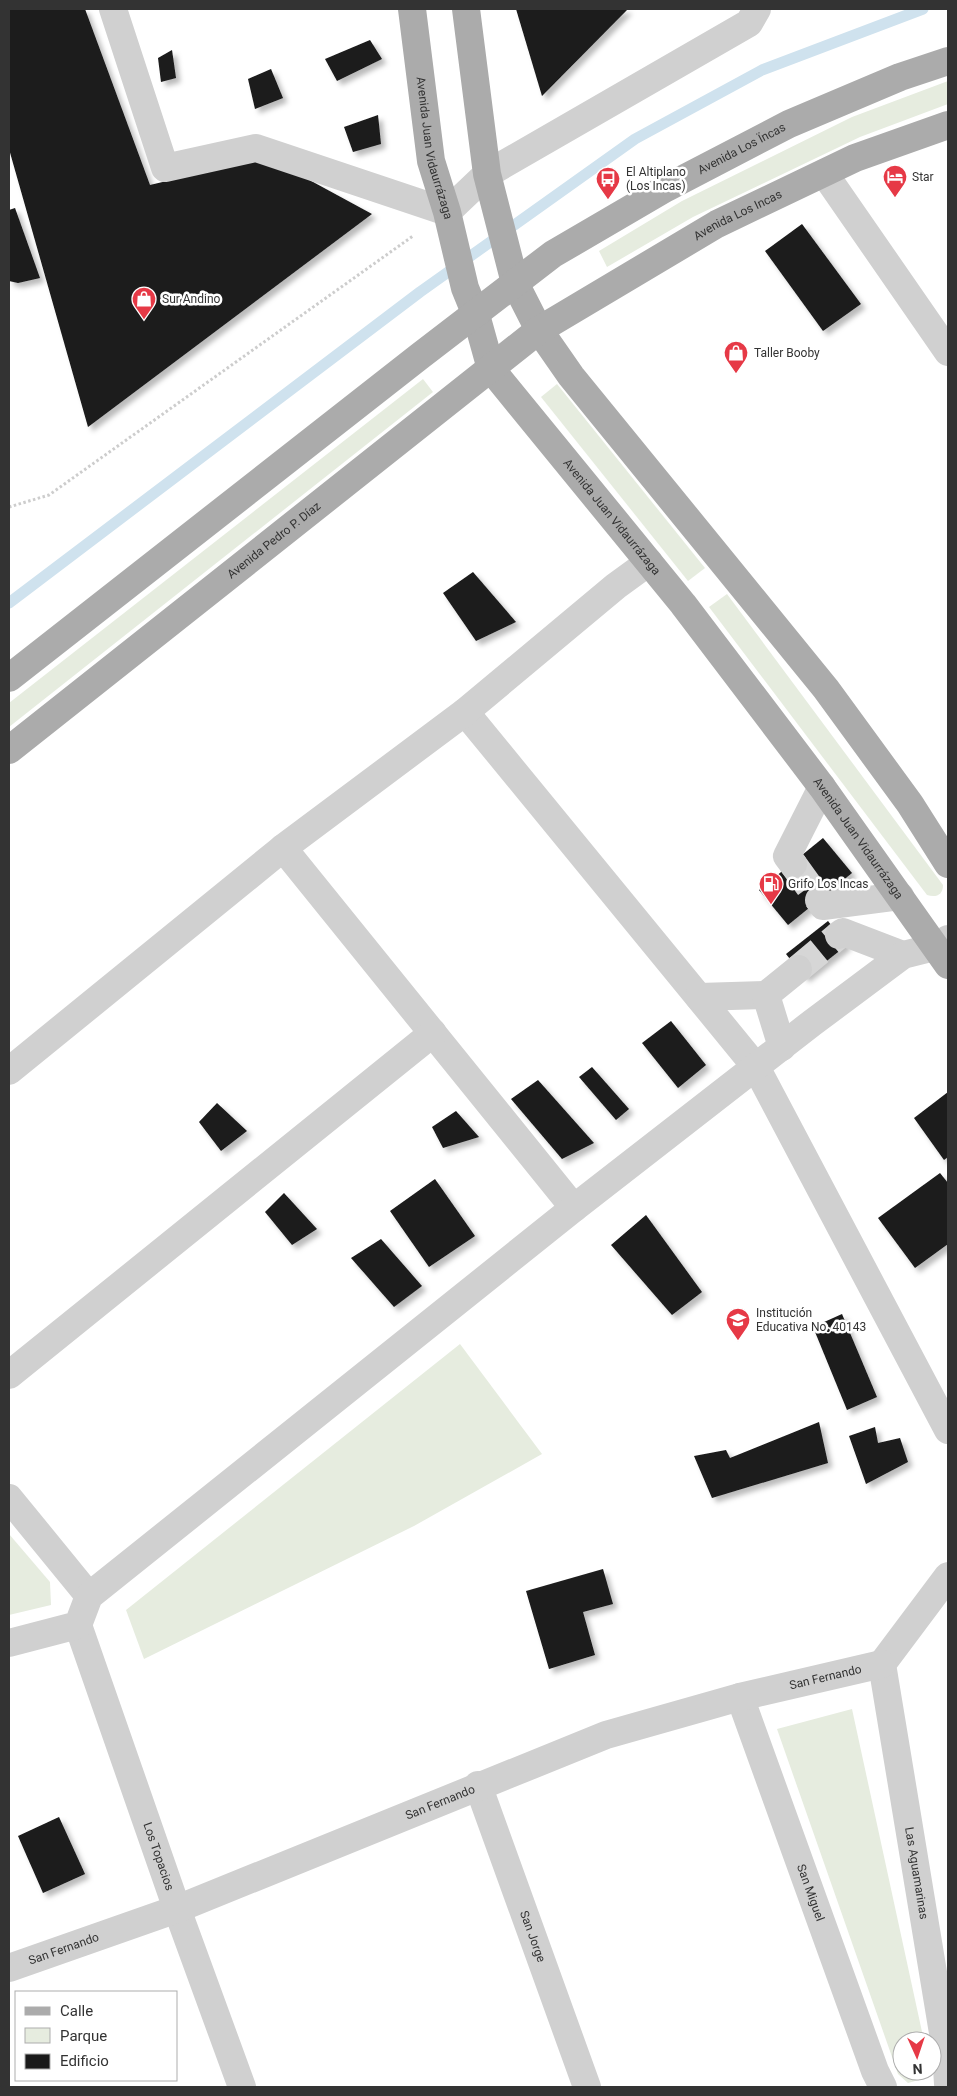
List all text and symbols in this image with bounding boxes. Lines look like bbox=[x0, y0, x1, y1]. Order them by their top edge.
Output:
street label: Avenida Juan Vidaurrázaga bbox=[414, 76, 455, 221]
street label: Avenida Los Ïncas bbox=[696, 120, 788, 177]
hotel icon: Star bbox=[882, 164, 908, 198]
place label: El Altiplano (Los Incas) bbox=[626, 165, 686, 193]
bus stop icon: El Altiplano (Los Incas) bbox=[595, 166, 621, 200]
place label: Star bbox=[912, 170, 934, 184]
street label: Avenida Los Incas bbox=[691, 187, 784, 243]
shop icon: Sur Andino bbox=[131, 286, 157, 320]
place label: Sur Andino bbox=[162, 292, 221, 306]
shop icon: Taller Booby bbox=[723, 340, 749, 374]
place label: Taller Booby bbox=[754, 346, 820, 360]
street label: Avenida Juan Vidaurrázaga bbox=[560, 456, 663, 578]
street label: Avenida Pedro P. Díaz bbox=[224, 499, 323, 581]
street label: Avenida Juan Vidaurrázaga bbox=[810, 775, 906, 902]
fuel station icon: Grifo Los Incas bbox=[758, 871, 784, 905]
place label: Grifo Los Incas bbox=[788, 877, 869, 891]
place label: Institución Educativa No. 40143 bbox=[756, 1306, 866, 1334]
school or university icon: Institución Educativa No. 40143 bbox=[725, 1307, 751, 1341]
street label: San Fernando bbox=[788, 1662, 863, 1692]
street label: San Fernando bbox=[403, 1782, 477, 1823]
street label: Los Topacios bbox=[140, 1820, 177, 1892]
street label: Las Aguamarinas bbox=[902, 1826, 931, 1920]
street label: San Miguel bbox=[794, 1862, 827, 1923]
street label: San Jorge bbox=[517, 1909, 548, 1964]
street label: San Fernando bbox=[27, 1930, 101, 1968]
legend bbox=[15, 1991, 178, 2081]
text: Calle bbox=[60, 2002, 93, 2020]
text: Parque bbox=[60, 2027, 107, 2045]
north arrow bbox=[892, 2031, 942, 2081]
text: Edificio bbox=[60, 2052, 109, 2070]
text: N bbox=[912, 2061, 923, 2077]

